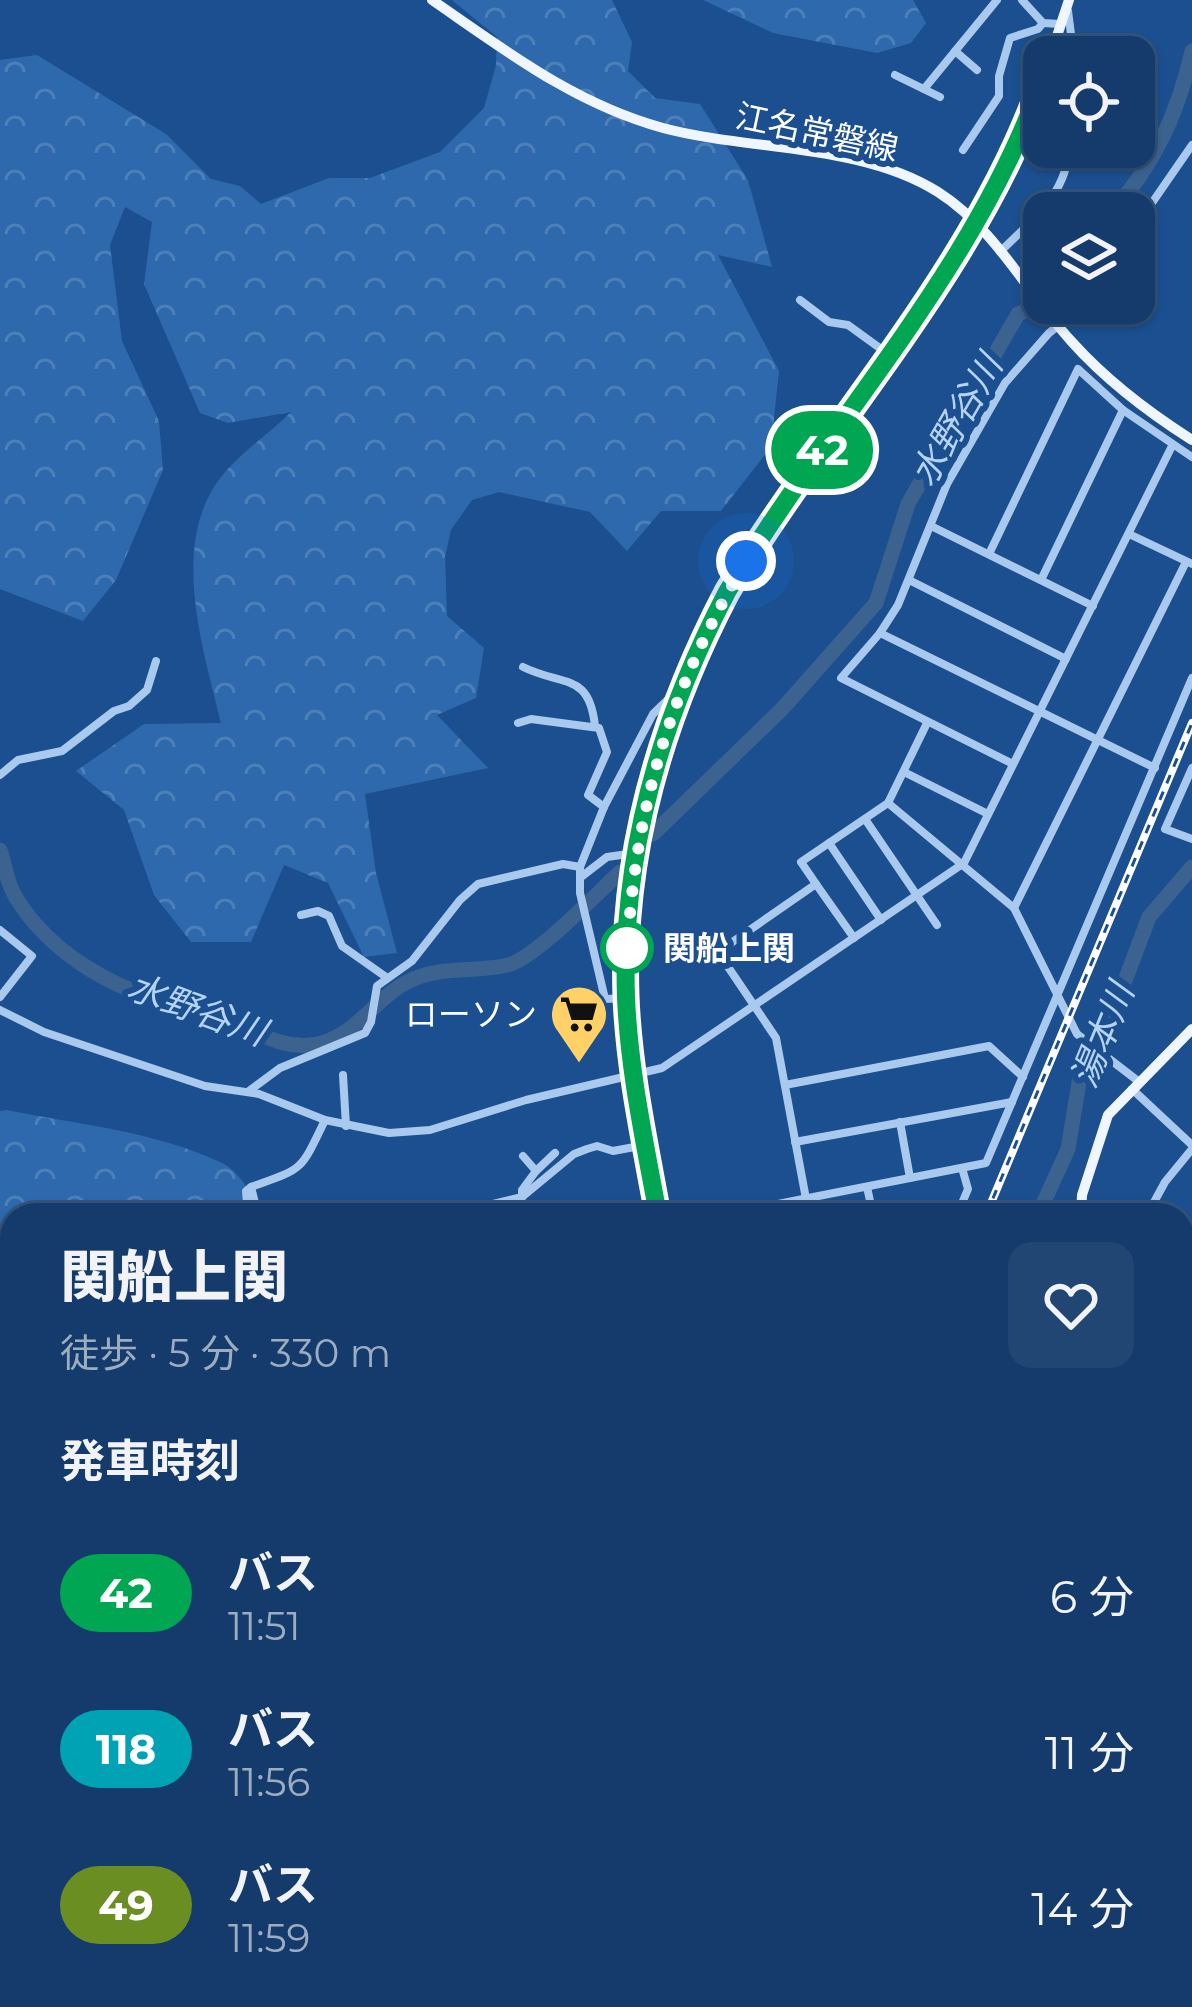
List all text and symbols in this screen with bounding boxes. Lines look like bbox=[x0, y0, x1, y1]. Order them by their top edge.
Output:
map controls bbox=[1023, 36, 1155, 324]
button: locate bbox=[1023, 36, 1155, 168]
street label: 江名常磐線 bbox=[732, 95, 902, 169]
button: layers bbox=[1023, 192, 1155, 324]
water label: 水野谷川 bbox=[901, 343, 1013, 493]
line badge: 42 bbox=[768, 411, 876, 489]
text: 42 bbox=[795, 424, 849, 476]
your location bbox=[716, 531, 776, 591]
marker: 関船上関 bbox=[602, 923, 652, 973]
place label: 関船上関 bbox=[663, 928, 795, 968]
water label: 水野谷川 bbox=[122, 964, 276, 1056]
water label: 湯本川 bbox=[1061, 973, 1144, 1093]
supermarket icon: ローソン bbox=[548, 983, 610, 1065]
place label: ローソン bbox=[405, 994, 537, 1034]
text: 関船上関 bbox=[60, 1242, 288, 1311]
button: heart bbox=[1008, 1242, 1134, 1368]
text: 徒歩 · 5 分 · 330 m bbox=[60, 1329, 391, 1377]
text: 発車時刻 bbox=[60, 1433, 240, 1488]
text: バス bbox=[228, 1545, 318, 1600]
text: 42 bbox=[99, 1567, 153, 1619]
text: 6 分 bbox=[1050, 1569, 1134, 1624]
text: 11:51 bbox=[228, 1602, 301, 1650]
text: バス bbox=[228, 1701, 318, 1756]
text: 118 bbox=[96, 1723, 156, 1775]
text: 11 分 bbox=[1045, 1725, 1134, 1780]
text: 11:56 bbox=[228, 1758, 310, 1806]
text: バス bbox=[228, 1857, 318, 1912]
text: 49 bbox=[98, 1879, 154, 1931]
text: 14 分 bbox=[1031, 1881, 1134, 1936]
text: 11:59 bbox=[228, 1914, 310, 1962]

